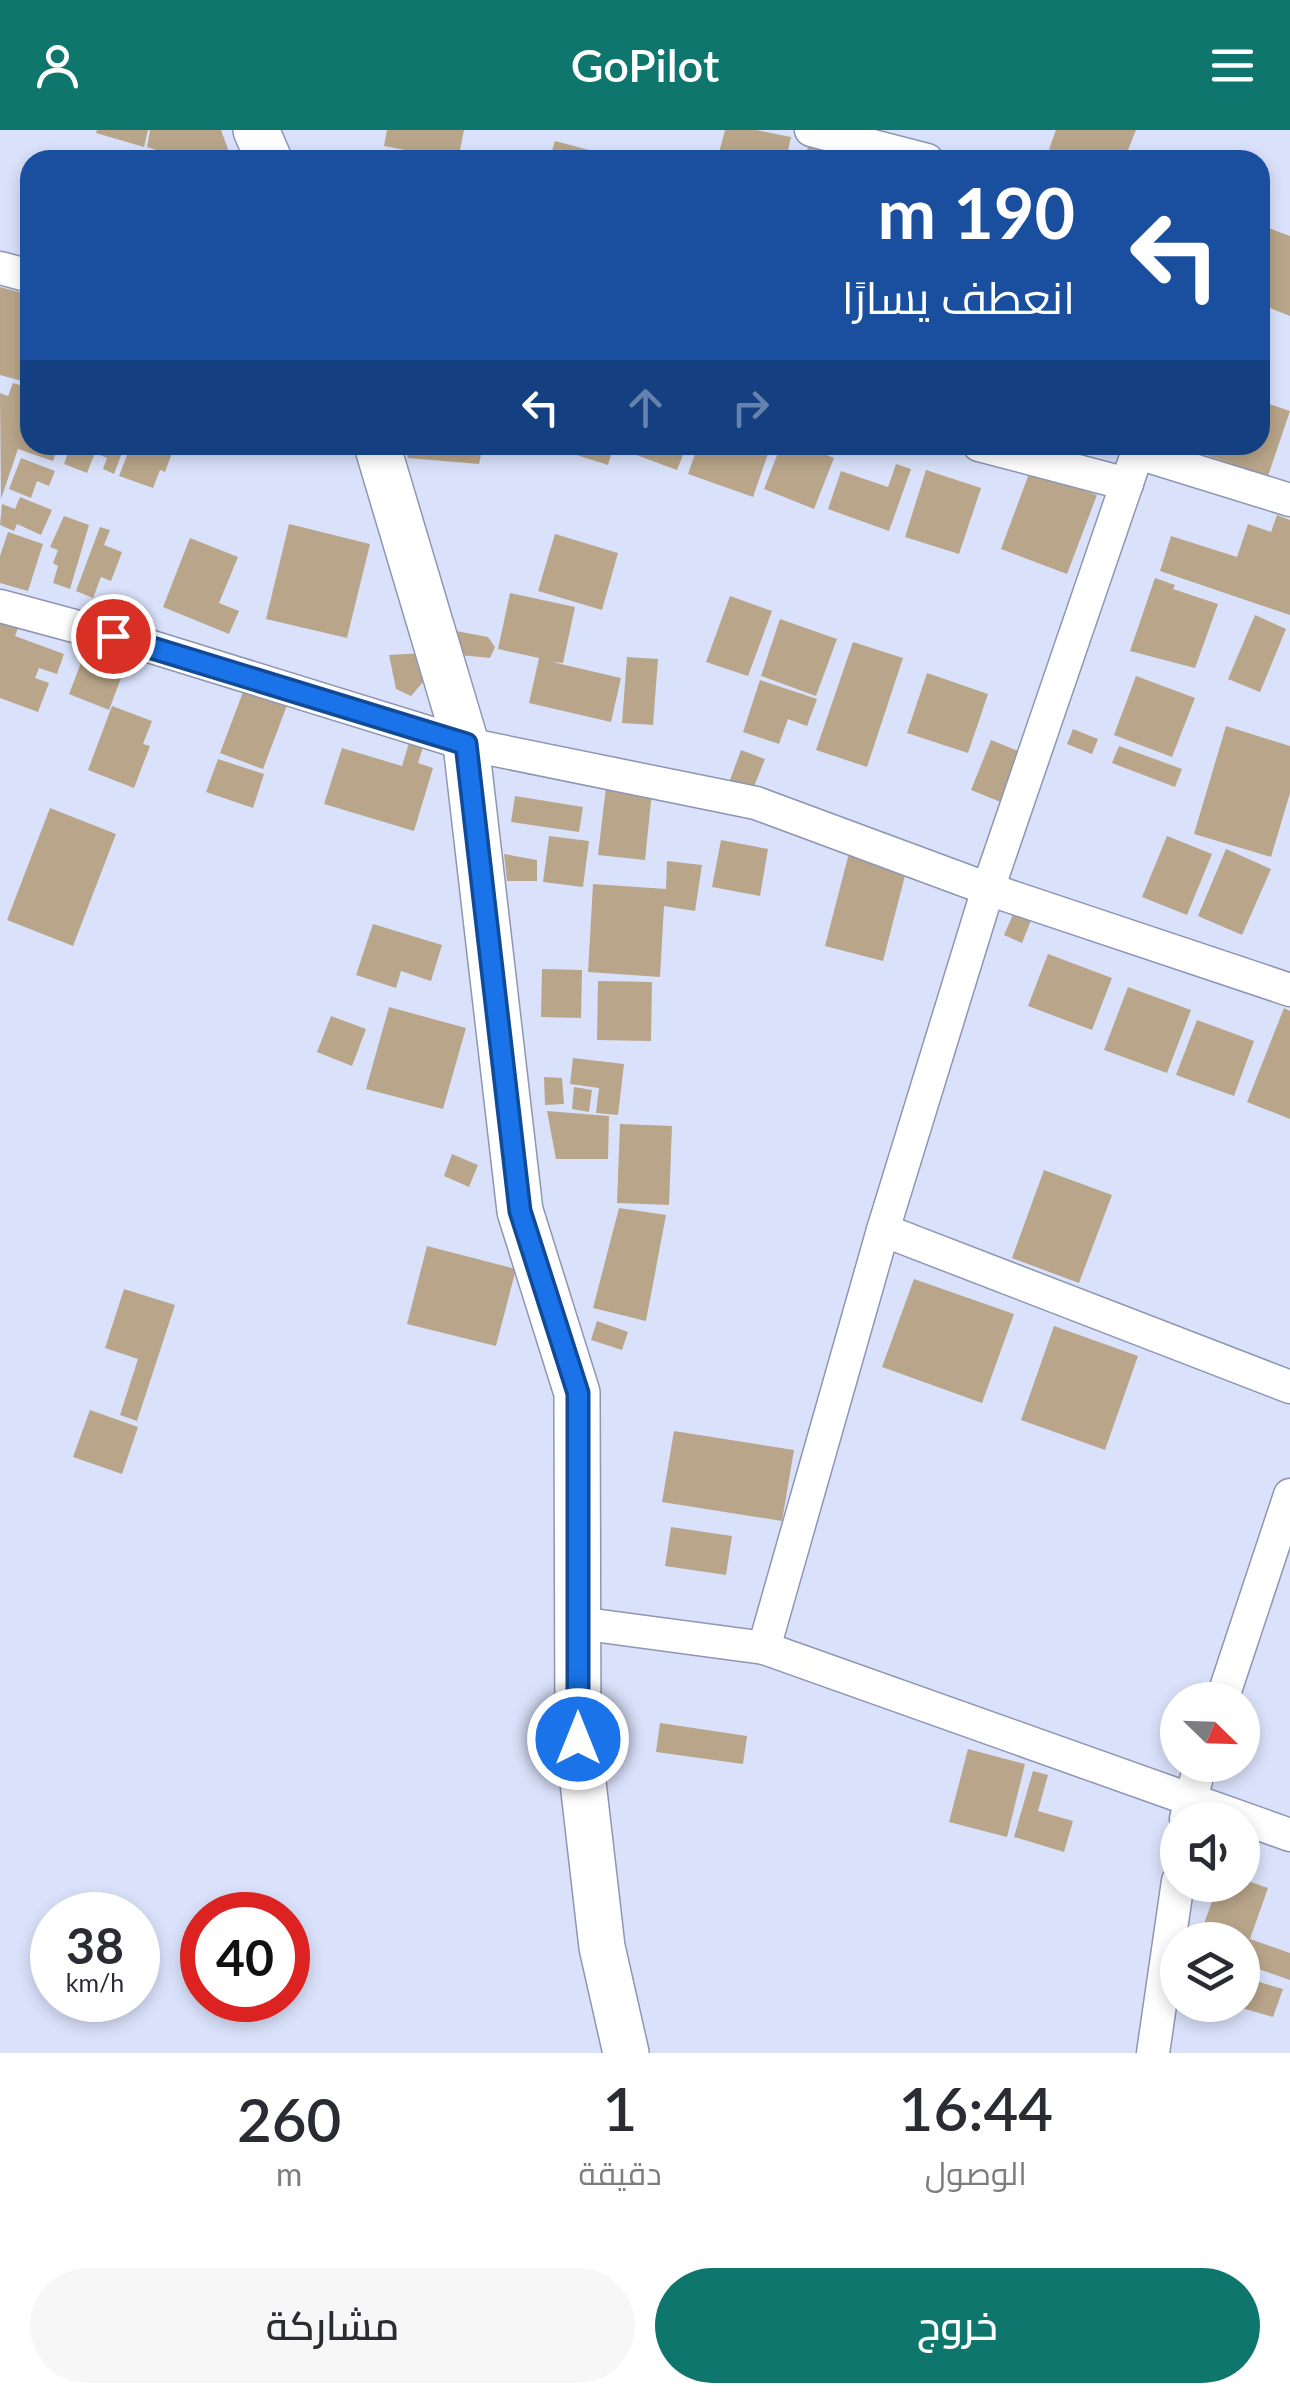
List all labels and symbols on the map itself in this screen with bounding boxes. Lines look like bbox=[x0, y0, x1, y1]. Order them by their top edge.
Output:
pin bbox=[71, 594, 156, 679]
north arrow bbox=[1160, 1682, 1260, 1782]
position arrow bbox=[526, 1687, 630, 1791]
speed limit sign: 40 bbox=[180, 1892, 310, 2022]

